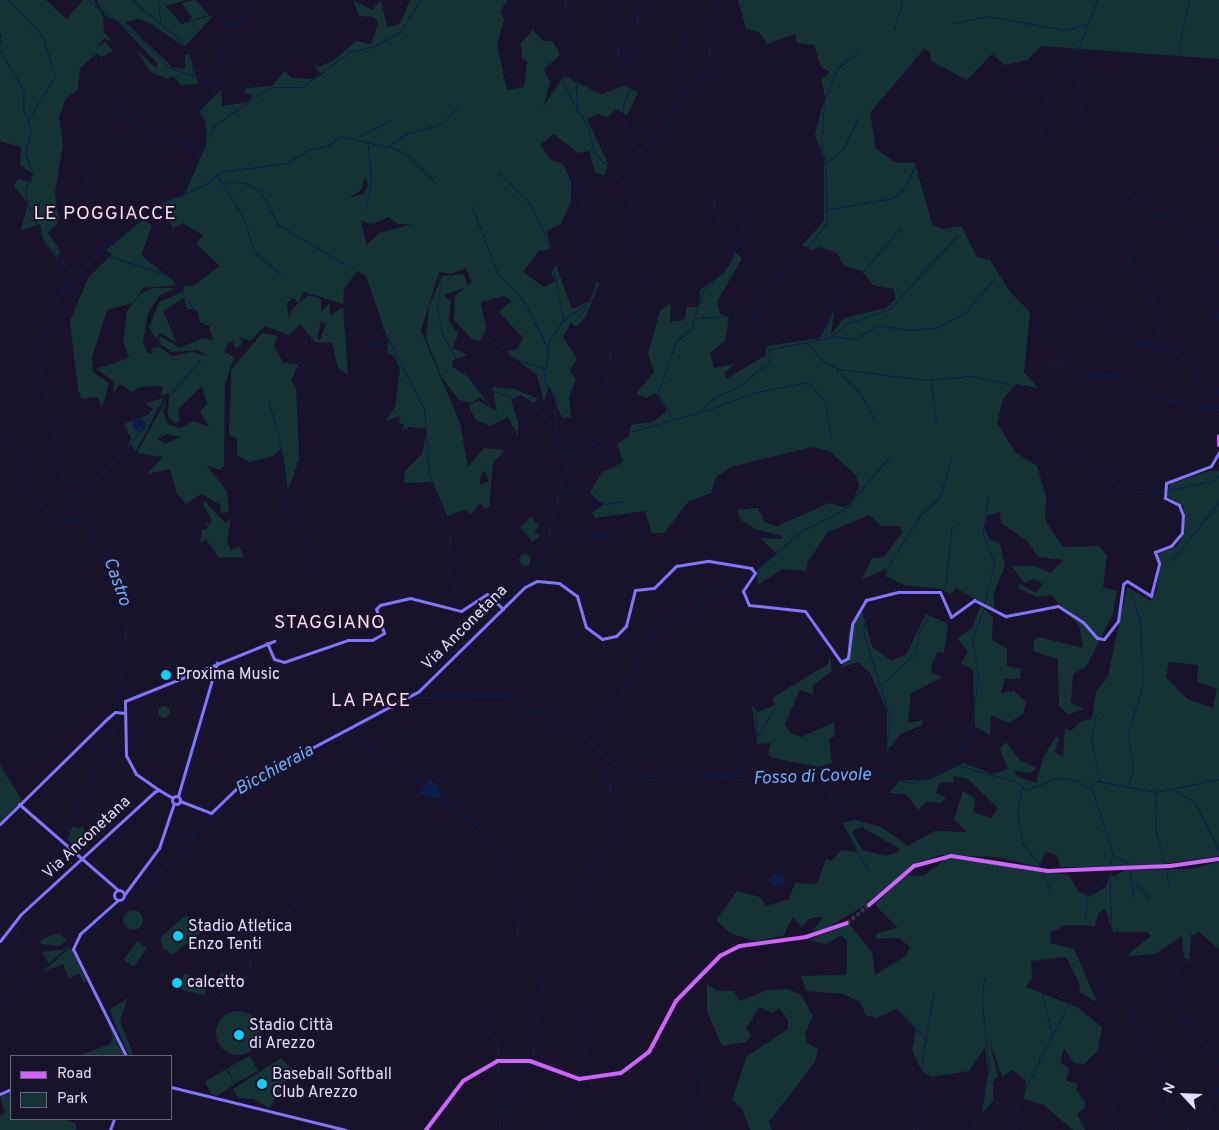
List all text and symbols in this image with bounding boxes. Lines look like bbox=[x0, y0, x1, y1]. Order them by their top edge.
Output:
district label: LE POGGIACCE bbox=[32, 204, 178, 226]
water label: Castro bbox=[97, 555, 135, 609]
street label: Via Anconetana bbox=[418, 581, 512, 675]
district label: STAGGIANO bbox=[273, 613, 387, 635]
place label: Proxima Music bbox=[176, 665, 280, 685]
marker: Proxima Music bbox=[160, 669, 172, 681]
district label: LA PACE bbox=[330, 691, 412, 713]
water label: Bicchieraia bbox=[232, 741, 318, 801]
water label: Fosso di Covole bbox=[753, 765, 871, 791]
street label: Via Anconetana bbox=[39, 792, 135, 884]
place label: Stadio Atletica Enzo Tenti bbox=[188, 917, 293, 955]
marker: Stadio Atletica Enzo Tenti bbox=[172, 930, 184, 942]
place label: calcetto bbox=[187, 973, 245, 993]
marker: calcetto bbox=[171, 977, 183, 989]
place label: Stadio Città di Arezzo bbox=[249, 1016, 333, 1054]
marker: Stadio Città di Arezzo bbox=[233, 1029, 245, 1041]
legend bbox=[10, 1055, 172, 1120]
text: Road bbox=[57, 1065, 92, 1084]
place label: Baseball Softball Club Arezzo bbox=[272, 1065, 392, 1103]
north arrow bbox=[1159, 1070, 1209, 1120]
marker: Baseball Softball Club Arezzo bbox=[256, 1078, 268, 1090]
text: N bbox=[1160, 1080, 1180, 1097]
text: Park bbox=[57, 1090, 88, 1109]

